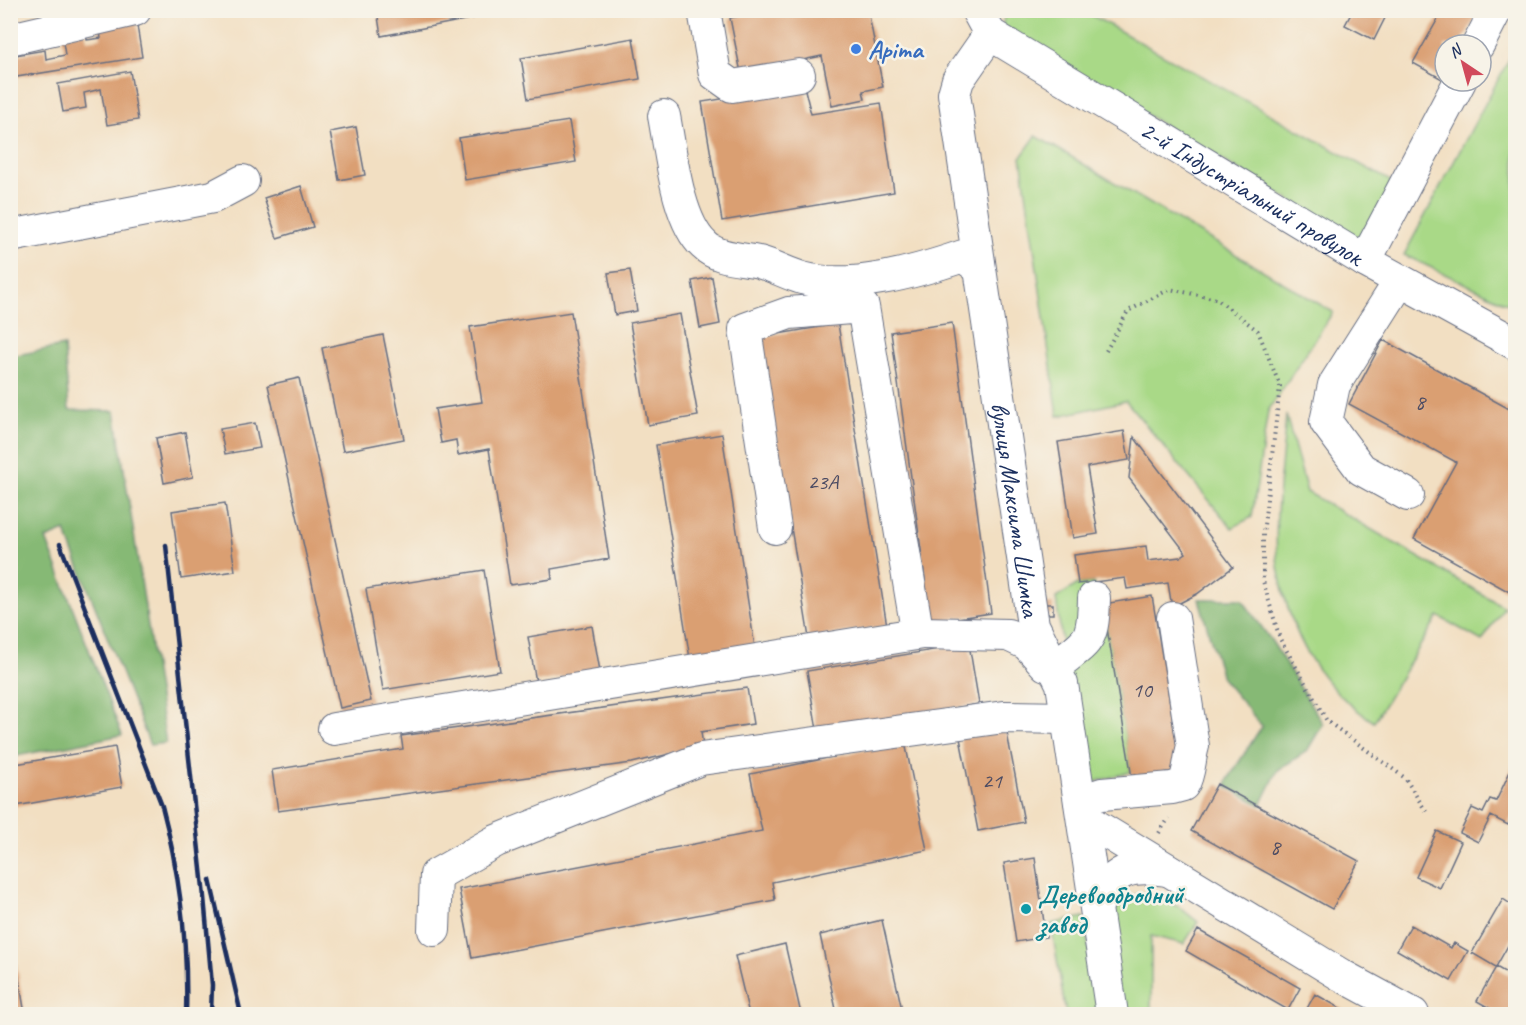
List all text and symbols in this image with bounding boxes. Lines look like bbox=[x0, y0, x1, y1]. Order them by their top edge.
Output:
place label: Аріта bbox=[868, 33, 925, 66]
north arrow bbox=[1433, 33, 1493, 93]
text: N bbox=[1445, 39, 1467, 63]
marker: Аріта bbox=[849, 42, 863, 56]
street label: 2-й Індустріальний провулок bbox=[1134, 113, 1371, 274]
house number: 8 bbox=[1415, 388, 1427, 416]
street label: вулиця Максима Шимка bbox=[983, 400, 1048, 621]
house number: 23А bbox=[808, 468, 839, 496]
house number: 10 bbox=[1132, 676, 1154, 704]
house number: 21 bbox=[982, 767, 1003, 795]
house number: 8 bbox=[1270, 833, 1282, 861]
place label: Деревообробний завод bbox=[1035, 878, 1185, 941]
marker: Деревообробний завод bbox=[1019, 902, 1033, 916]

